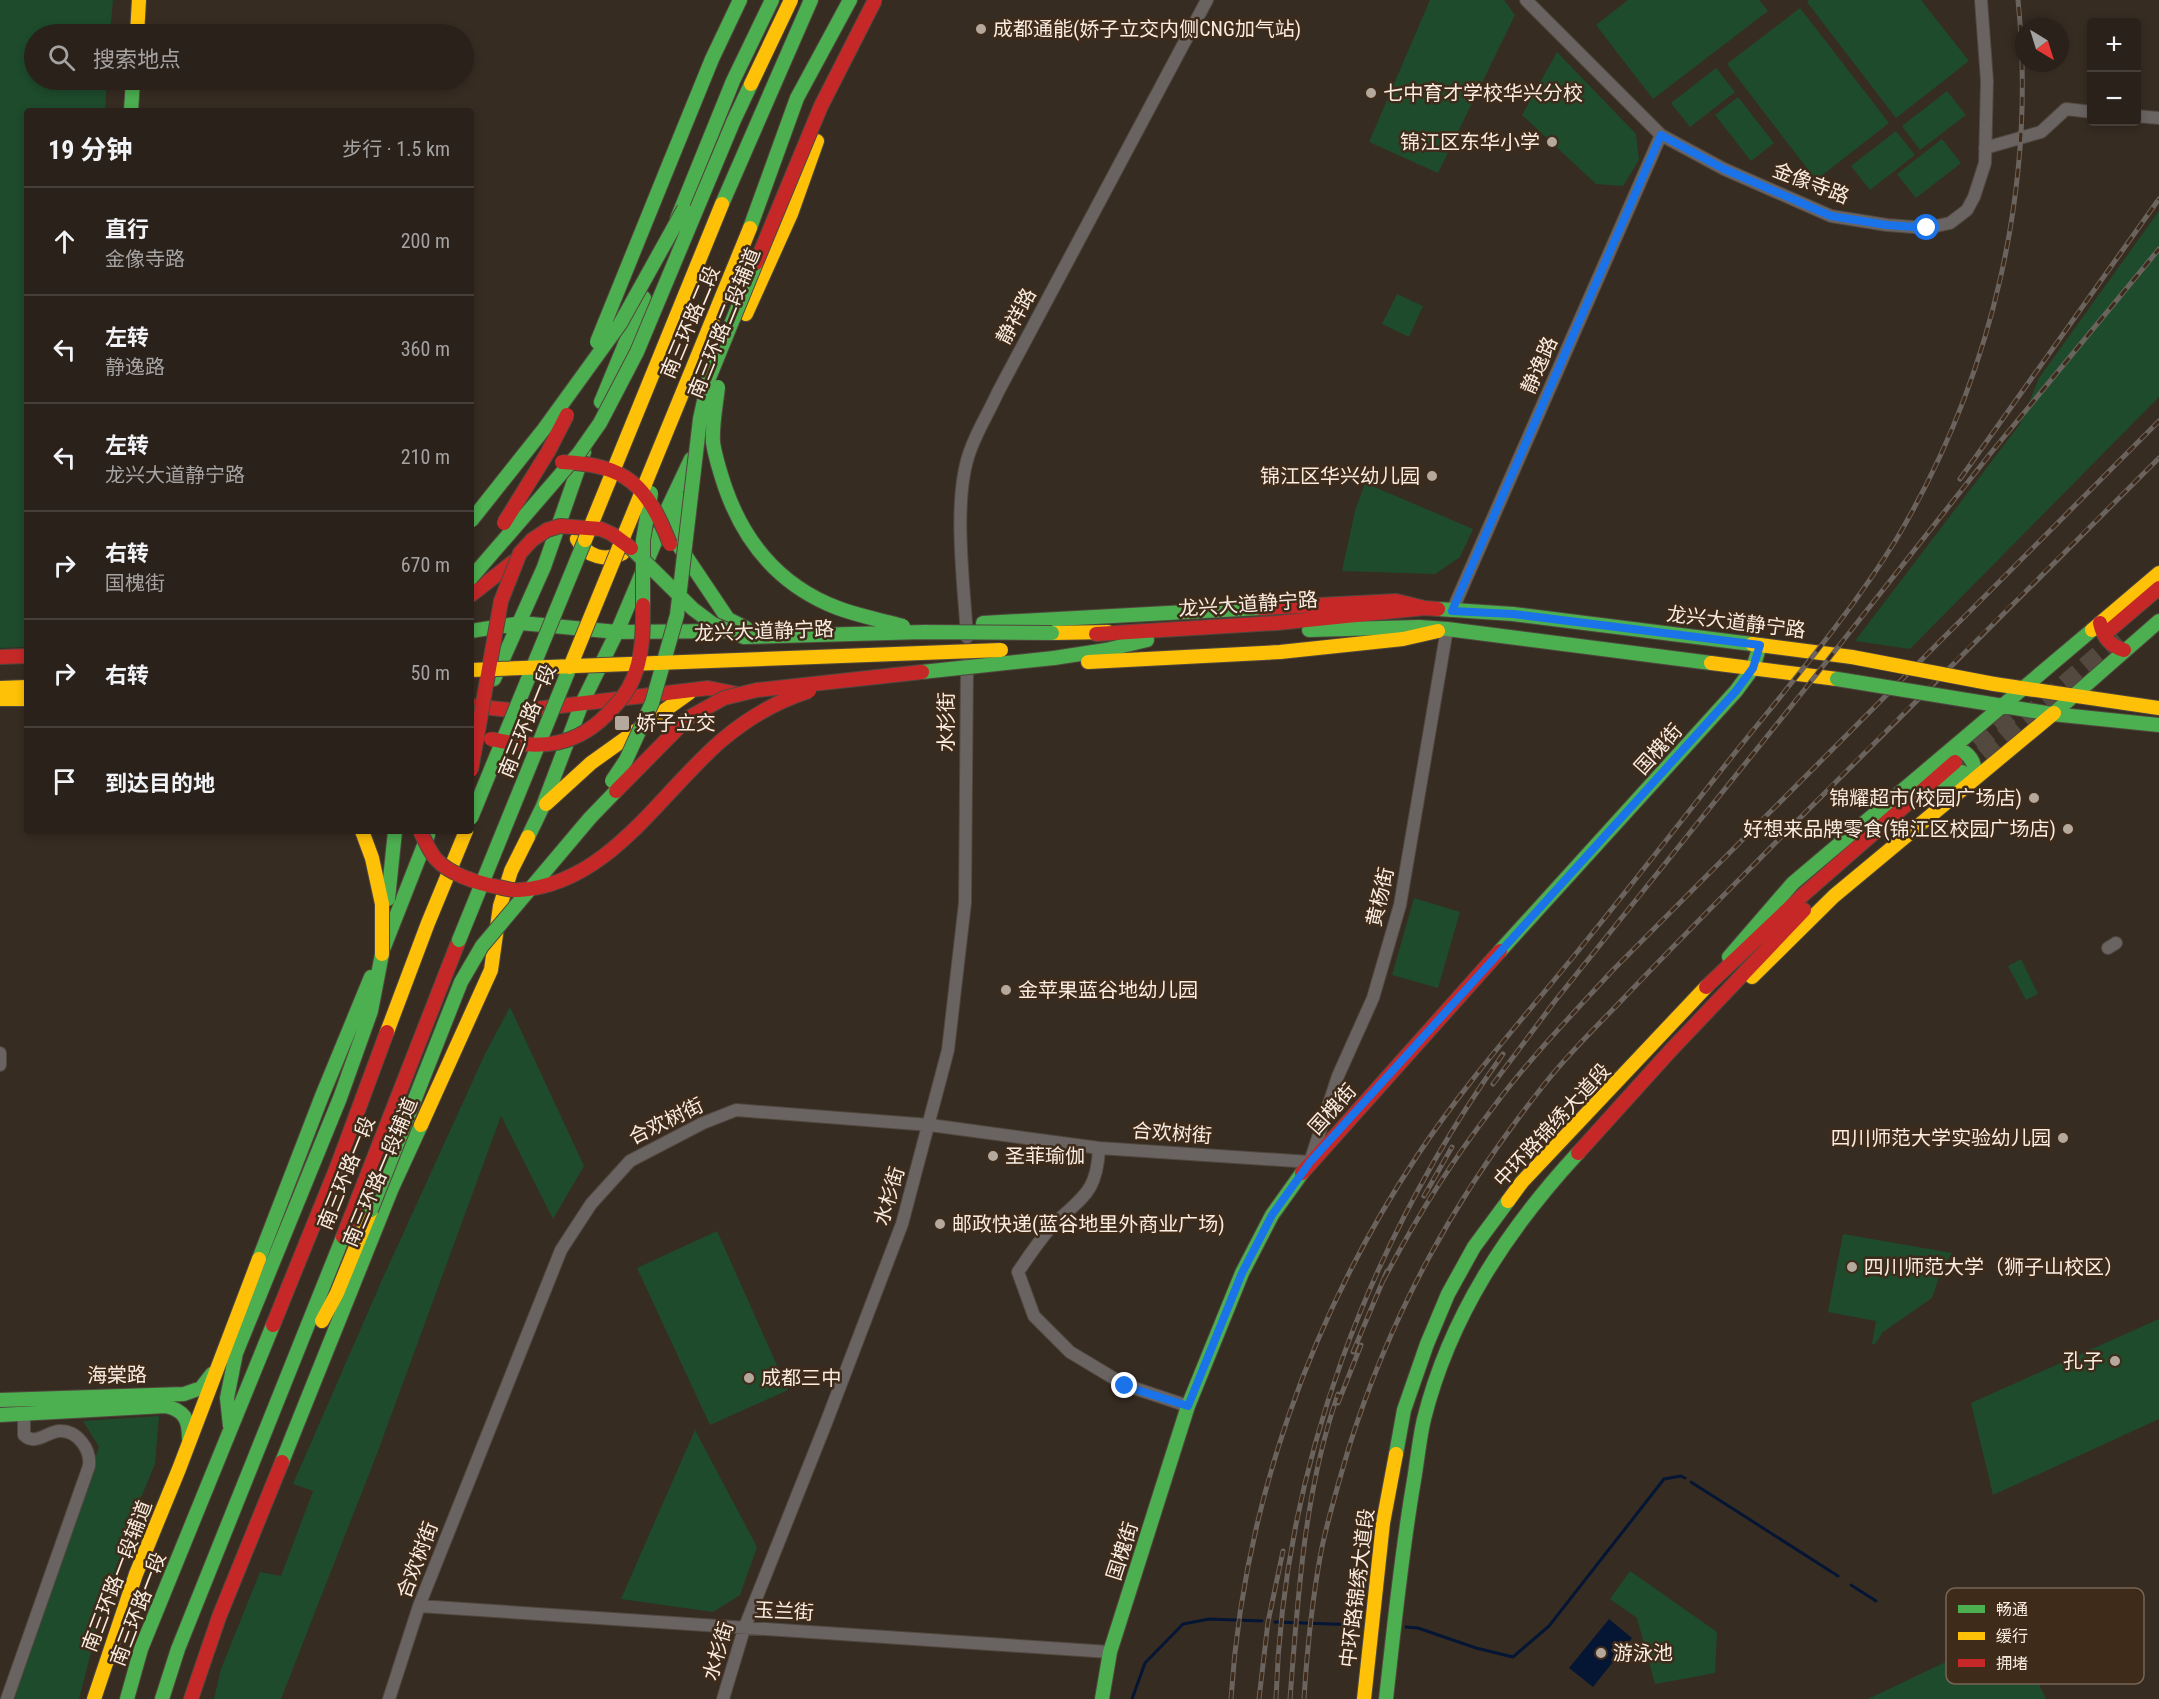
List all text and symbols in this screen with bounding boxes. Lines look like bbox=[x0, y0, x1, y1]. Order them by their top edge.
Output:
place label: 成都通能(娇子立交内侧CNG加气站) bbox=[993, 17, 1301, 41]
north arrow bbox=[2015, 18, 2069, 72]
map controls bbox=[2087, 18, 2141, 126]
button: + bbox=[2087, 18, 2141, 72]
marker: 成都通能(娇子立交内侧CNG加气站) bbox=[974, 22, 988, 36]
search box bbox=[24, 24, 474, 90]
icon: search bbox=[45, 41, 78, 74]
text: 搜索地点 bbox=[93, 47, 181, 72]
button: − bbox=[2087, 72, 2141, 126]
place label: 七中育才学校华兴分校 bbox=[1383, 81, 1583, 105]
marker: 七中育才学校华兴分校 bbox=[1364, 86, 1378, 100]
place label: 锦江区东华小学 bbox=[1400, 130, 1540, 154]
text: 19 分钟 bbox=[48, 135, 132, 165]
marker: 锦江区东华小学 bbox=[1545, 135, 1559, 149]
text: 步行 · 1.5 km bbox=[342, 137, 450, 161]
street label: 金像寺路 bbox=[1769, 157, 1853, 209]
route start bbox=[1913, 214, 1939, 240]
text: 直行 bbox=[105, 217, 149, 242]
icon: ahead bbox=[48, 225, 81, 258]
text: 200 m bbox=[401, 229, 450, 253]
street label: 南三环路二段辅道 bbox=[683, 244, 765, 402]
text: 金像寺路 bbox=[105, 247, 185, 271]
street label: 南三环路二段 bbox=[656, 262, 724, 382]
street label: 静祥路 bbox=[991, 284, 1041, 348]
text: 左转 bbox=[105, 325, 149, 350]
icon: left bbox=[48, 333, 81, 366]
street label: 静逸路 bbox=[1516, 333, 1562, 397]
text: 360 m bbox=[401, 337, 450, 361]
text: 静逸路 bbox=[105, 355, 165, 379]
text: 左转 bbox=[105, 433, 149, 458]
icon: left bbox=[48, 441, 81, 474]
text: 210 m bbox=[401, 445, 450, 469]
text: 龙兴大道静宁路 bbox=[105, 463, 245, 487]
place label: 锦江区华兴幼儿园 bbox=[1260, 464, 1420, 488]
marker: 锦江区华兴幼儿园 bbox=[1425, 469, 1439, 483]
text: 右转 bbox=[105, 541, 149, 566]
icon: right bbox=[48, 549, 81, 582]
text: 670 m bbox=[401, 553, 450, 577]
text: 国槐街 bbox=[105, 571, 165, 595]
street label: 龙兴大道静宁路 bbox=[1177, 587, 1319, 621]
street label: 龙兴大道静宁路 bbox=[1665, 602, 1807, 642]
street label: 龙兴大道静宁路 bbox=[694, 617, 834, 645]
icon: right bbox=[48, 657, 81, 690]
text: 50 m bbox=[411, 661, 450, 685]
street label: 南三环路一段 bbox=[493, 661, 561, 781]
text: 右转 bbox=[105, 663, 149, 688]
street label: 水杉街 bbox=[934, 692, 958, 752]
place label: 娇子立交 bbox=[636, 711, 716, 735]
marker: 娇子立交 bbox=[613, 714, 631, 732]
street label: 国槐街 bbox=[1629, 719, 1687, 779]
icon: arrive bbox=[48, 765, 81, 798]
text: 到达目的地 bbox=[105, 771, 215, 796]
place label: 锦耀超市(校园广场店) bbox=[1829, 786, 2022, 810]
marker: 锦耀超市(校园广场店) bbox=[2027, 791, 2041, 805]
place label: 好想来品牌零食(锦江区校园广场店) bbox=[1743, 817, 2056, 841]
marker: 好想来品牌零食(锦江区校园广场店) bbox=[2061, 822, 2075, 836]
street label: 黄杨街 bbox=[1362, 865, 1398, 929]
place label: 金苹果蓝谷地幼儿园 bbox=[1018, 978, 1198, 1002]
marker: 金苹果蓝谷地幼儿园 bbox=[999, 983, 1013, 997]
street label: 中环路锦绣大道段 bbox=[1489, 1058, 1615, 1192]
street label: 国槐街 bbox=[1303, 1079, 1361, 1139]
street label: 合欢树街 bbox=[625, 1093, 707, 1149]
street label: 南三环路一段辅道 bbox=[338, 1094, 422, 1250]
street label: 南三环路一段 bbox=[312, 1113, 380, 1233]
street label: 合欢树街 bbox=[1131, 1118, 1213, 1148]
place label: 四川师范大学实验幼儿园 bbox=[1831, 1126, 2051, 1150]
marker: 四川师范大学实验幼儿园 bbox=[2056, 1131, 2070, 1145]
place label: 圣菲瑜伽 bbox=[1005, 1144, 1085, 1168]
marker: 圣菲瑜伽 bbox=[986, 1149, 1000, 1163]
street label: 水杉街 bbox=[869, 1164, 909, 1228]
place label: 邮政快递(蓝谷地里外商业广场) bbox=[952, 1212, 1225, 1236]
marker: 邮政快递(蓝谷地里外商业广场) bbox=[933, 1217, 947, 1231]
place label: 四川师范大学（狮子山校区） bbox=[1864, 1255, 2124, 1279]
marker: 四川师范大学（狮子山校区） bbox=[1845, 1260, 1859, 1274]
place label: 孔子 bbox=[2063, 1349, 2103, 1373]
marker: 孔子 bbox=[2108, 1354, 2122, 1368]
street label: 海棠路 bbox=[87, 1362, 147, 1388]
place label: 成都三中 bbox=[761, 1366, 841, 1390]
marker: 成都三中 bbox=[742, 1371, 756, 1385]
route end bbox=[1111, 1372, 1137, 1398]
street label: 南三环路一段辅道 bbox=[77, 1497, 157, 1655]
street label: 中环路锦绣大道段 bbox=[1335, 1507, 1379, 1669]
street label: 合欢树街 bbox=[391, 1518, 443, 1602]
street label: 国槐街 bbox=[1101, 1519, 1143, 1583]
street label: 南三环路一段 bbox=[105, 1549, 171, 1669]
legend bbox=[1946, 1588, 2144, 1684]
street label: 玉兰街 bbox=[753, 1597, 815, 1625]
text: 畅通 bbox=[1996, 1600, 2028, 1619]
street label: 水杉街 bbox=[698, 1619, 738, 1683]
text: 缓行 bbox=[1996, 1627, 2028, 1646]
place label: 游泳池 bbox=[1613, 1641, 1673, 1665]
marker: 游泳池 bbox=[1594, 1646, 1608, 1660]
text: 拥堵 bbox=[1996, 1654, 2028, 1673]

